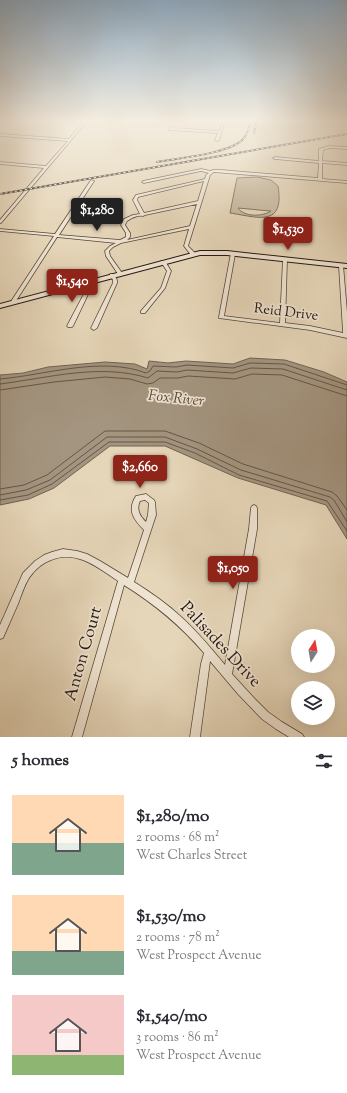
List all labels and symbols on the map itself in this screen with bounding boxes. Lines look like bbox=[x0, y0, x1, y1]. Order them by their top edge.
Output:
pin: $1,280 bbox=[64, 198, 130, 232]
pin: $1,530 bbox=[255, 217, 321, 251]
pin: $1,540 bbox=[39, 269, 105, 303]
street label: Reid Drive bbox=[253, 299, 319, 327]
water label: Fox River bbox=[147, 386, 206, 412]
pin: $2,660 bbox=[107, 455, 173, 489]
pin: $1,050 bbox=[200, 556, 266, 590]
street label: Palisades Drive bbox=[174, 597, 266, 693]
street label: Anton Court bbox=[59, 604, 109, 704]
north arrow bbox=[291, 629, 335, 673]

